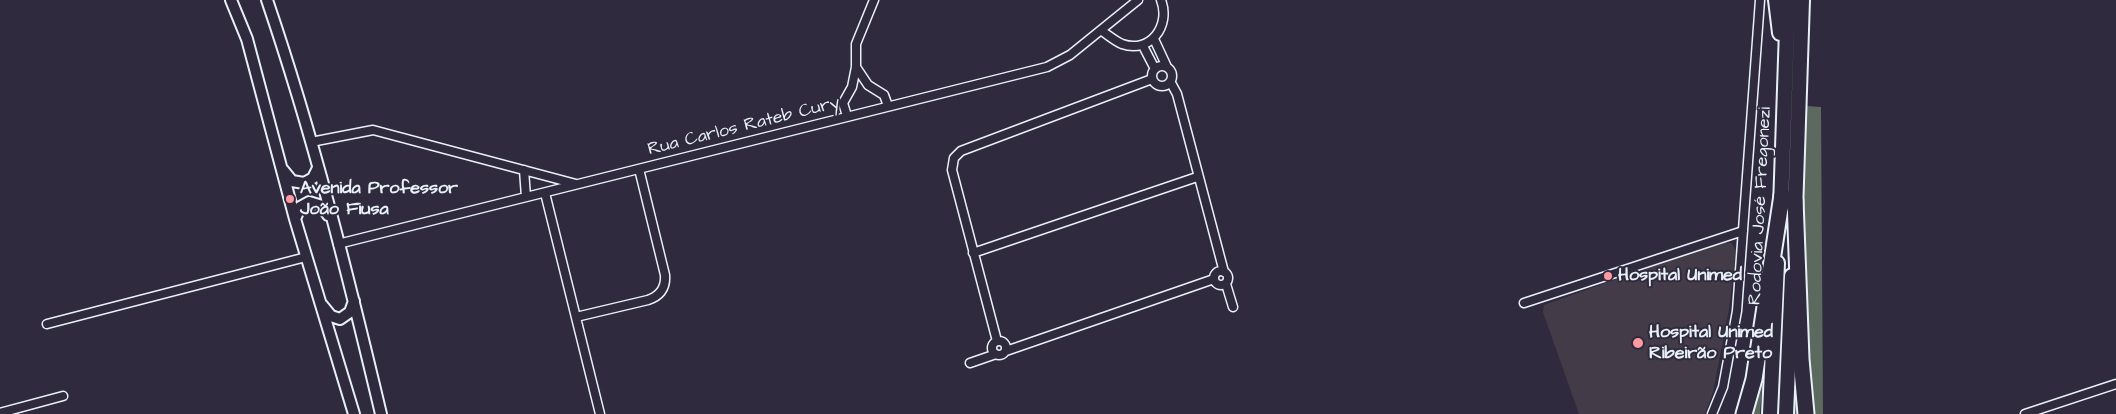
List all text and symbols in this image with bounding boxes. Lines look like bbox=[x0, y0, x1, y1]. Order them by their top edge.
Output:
street label: Rua Carlos Rateb Cury bbox=[646, 93, 842, 161]
street label: Rodovia José Fregonezi bbox=[1745, 106, 1777, 306]
place label: Avenida Professor João Fiusa bbox=[300, 178, 458, 220]
marker: Avenida Professor João Fiusa bbox=[284, 193, 296, 205]
place label: Hospital Unimed bbox=[1618, 265, 1742, 287]
marker: Hospital Unimed bbox=[1602, 270, 1614, 282]
place label: Hospital Unimed Ribeirão Preto bbox=[1649, 322, 1773, 364]
marker: Hospital Unimed Ribeirão Preto bbox=[1631, 336, 1645, 350]

